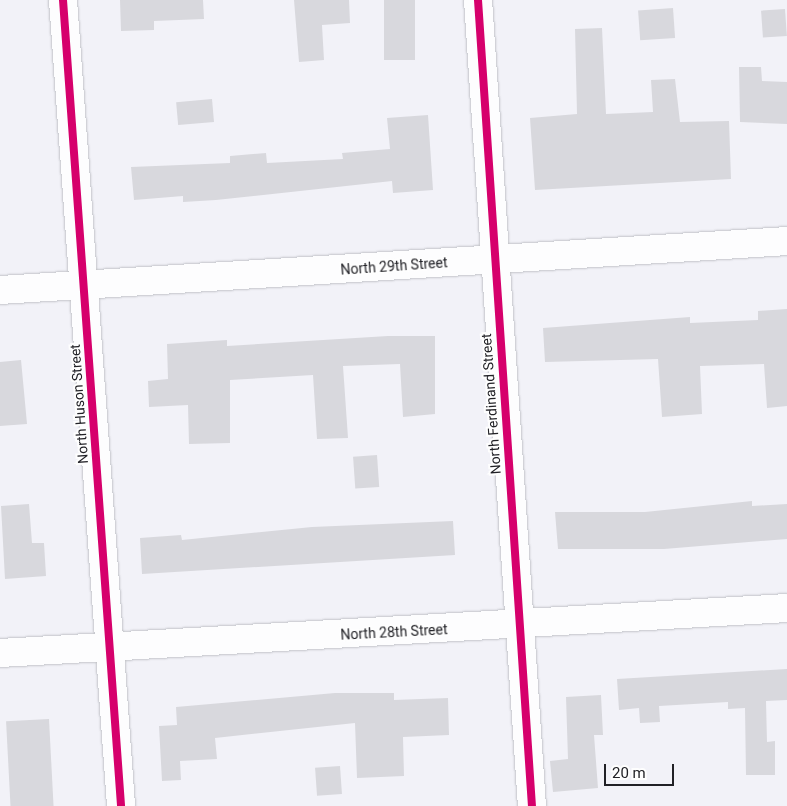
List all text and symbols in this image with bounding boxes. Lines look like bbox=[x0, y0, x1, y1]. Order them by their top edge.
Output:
street label: North 29th Street bbox=[340, 254, 448, 278]
street label: North Ferdinand Street bbox=[478, 333, 504, 475]
street label: North Huson Street bbox=[66, 344, 92, 464]
street label: North 28th Street bbox=[340, 621, 448, 643]
scale bar bbox=[607, 754, 677, 786]
text: 20 m bbox=[612, 764, 646, 782]

